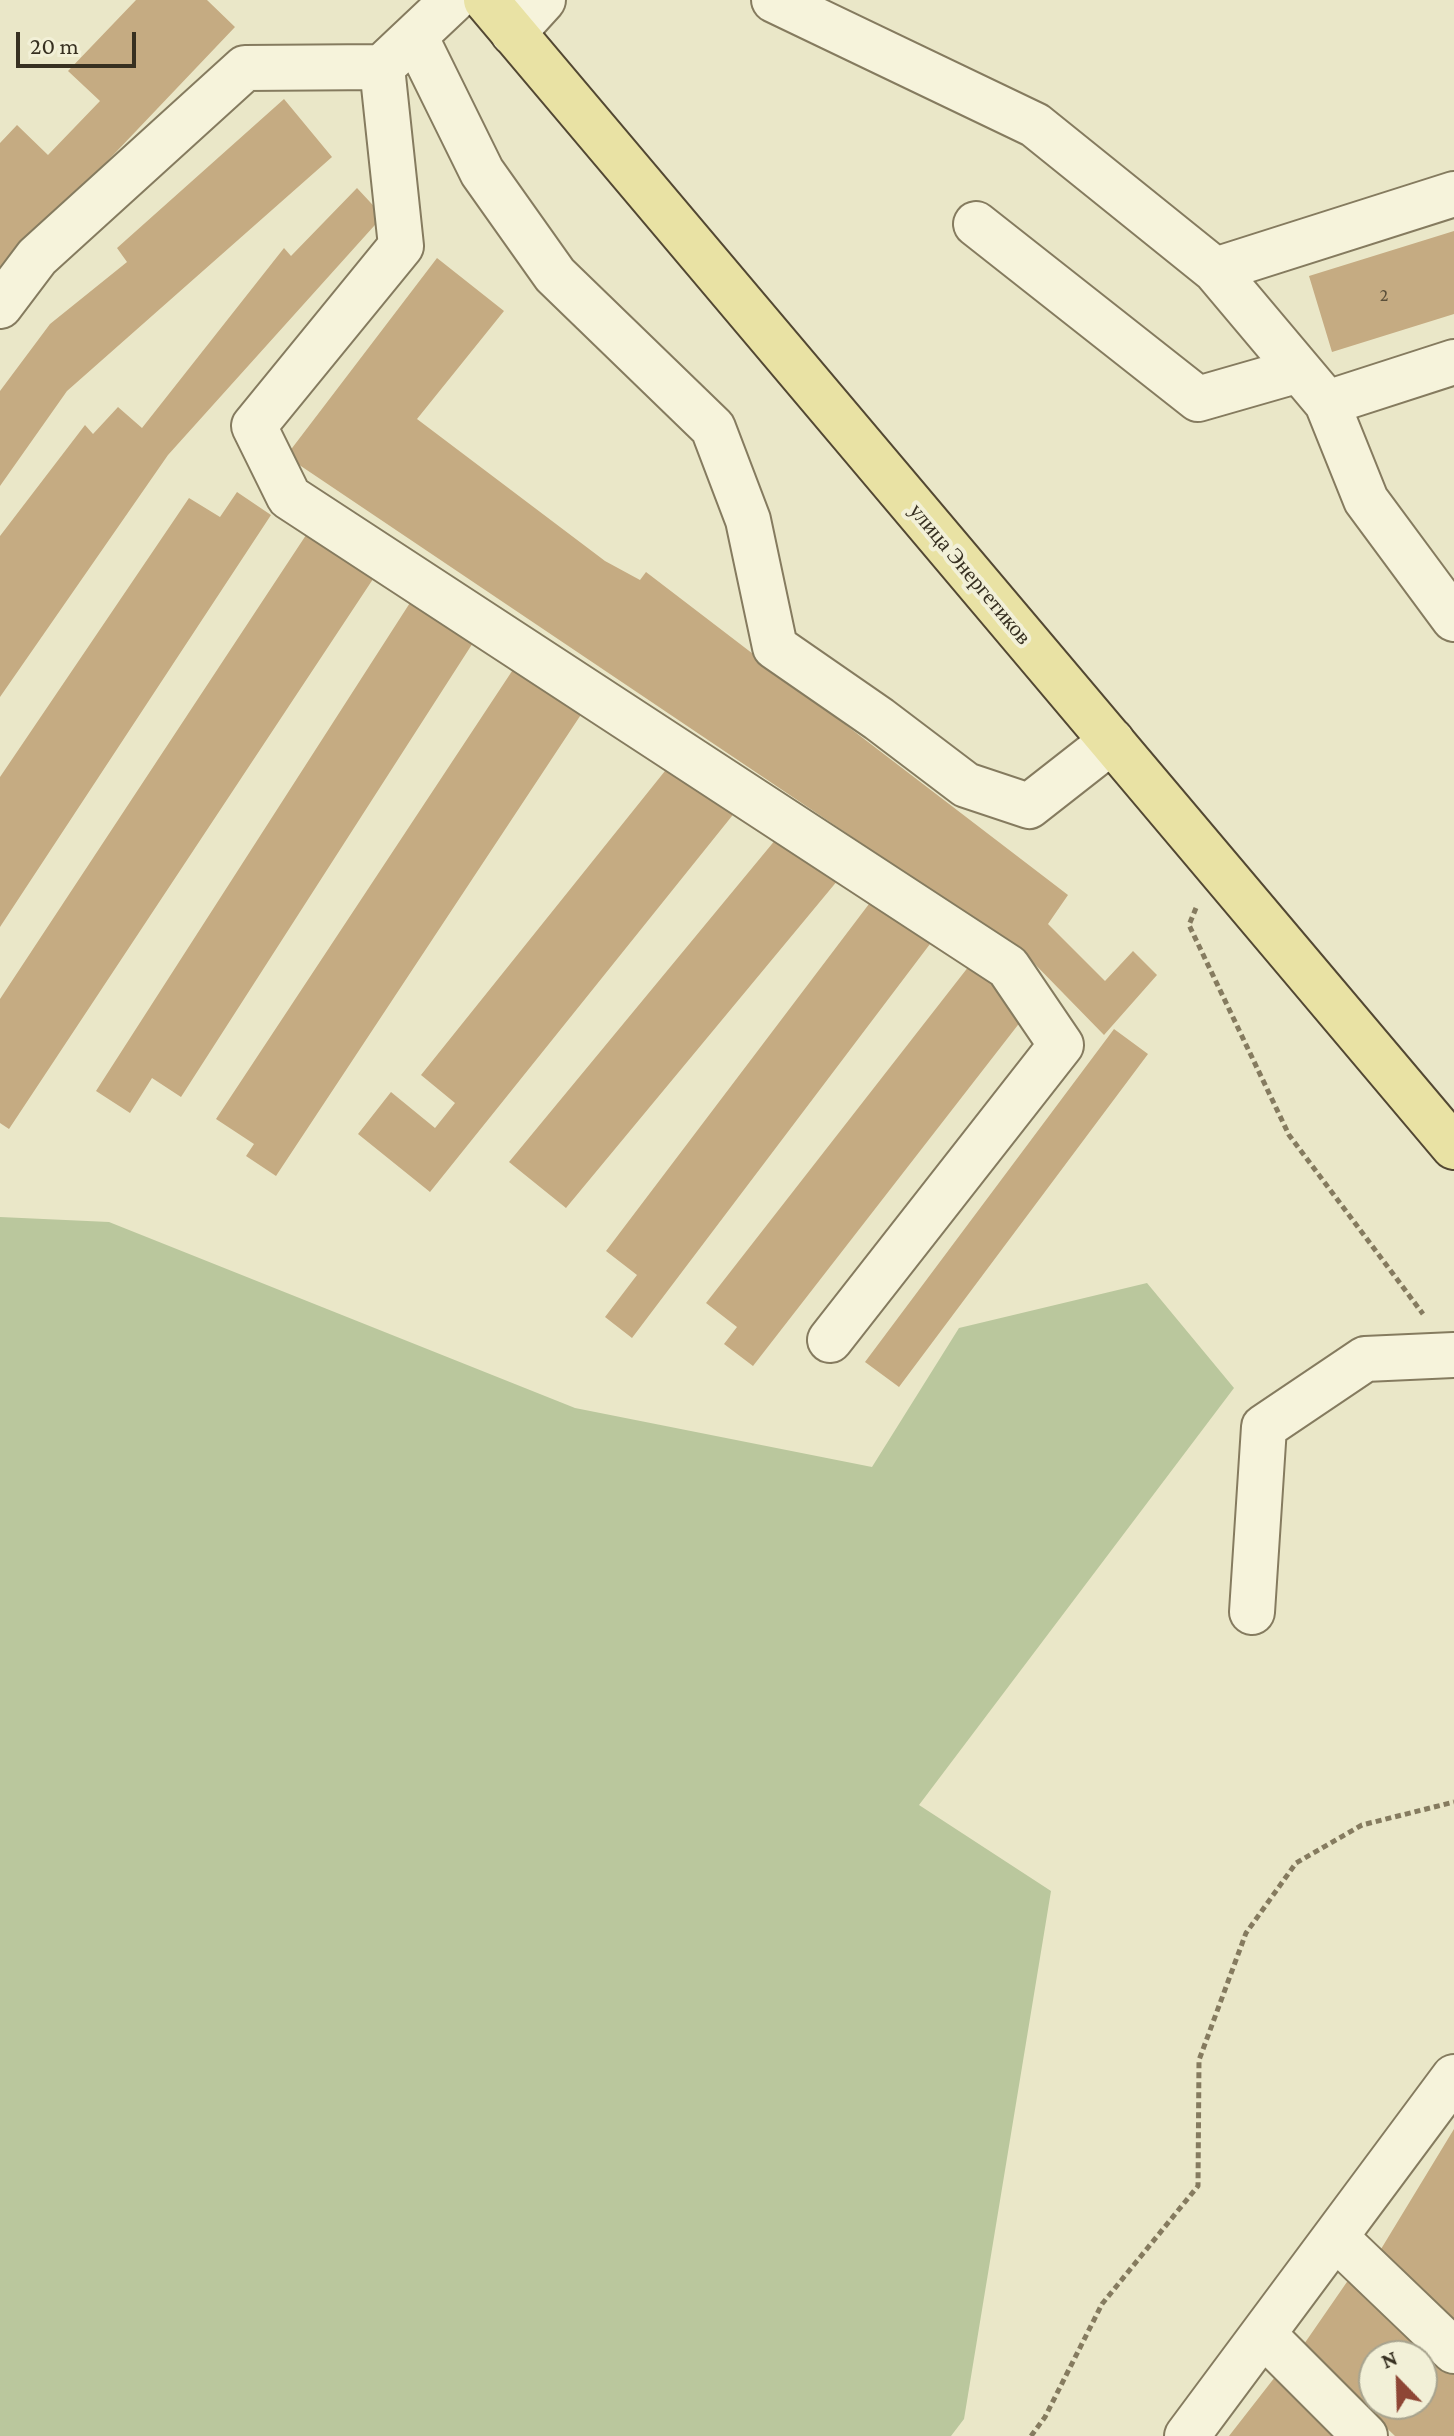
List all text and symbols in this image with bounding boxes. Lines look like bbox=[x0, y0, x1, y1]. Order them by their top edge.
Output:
scale bar bbox=[20, 16, 140, 66]
text: 20 m bbox=[30, 32, 79, 59]
house number: 2 bbox=[1380, 284, 1388, 306]
street label: улица Энергетиков bbox=[903, 498, 1037, 650]
north arrow bbox=[1358, 2340, 1438, 2420]
text: N bbox=[1377, 2345, 1401, 2374]

